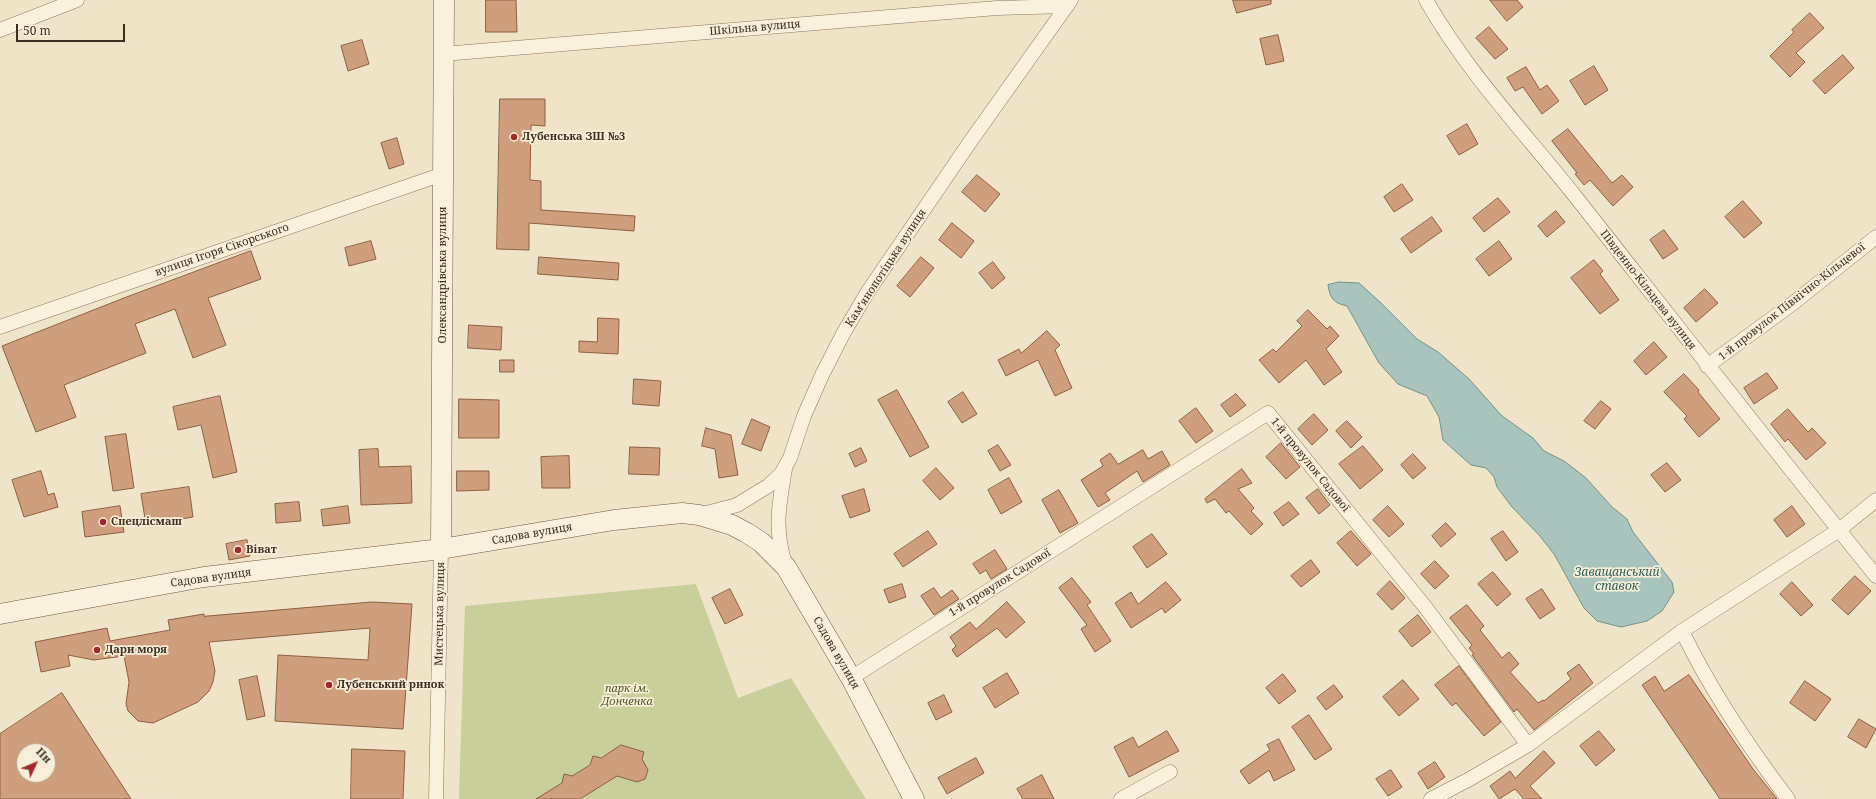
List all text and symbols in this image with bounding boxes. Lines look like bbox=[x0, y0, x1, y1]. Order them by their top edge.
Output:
scale bar bbox=[18, 16, 127, 42]
street label: Шкільна вулиця bbox=[709, 17, 801, 39]
text: 50 m bbox=[23, 22, 51, 39]
place label: Лубенська ЗШ №3 bbox=[522, 130, 625, 144]
marker: Лубенська ЗШ №3 bbox=[509, 132, 519, 142]
street label: Олександрівська вулиця bbox=[436, 207, 450, 343]
street label: Камʼянопотіцька вулиця bbox=[843, 207, 929, 329]
street label: вулиця Ігоря Сікорського bbox=[153, 221, 291, 279]
street label: Південно-Кільцева вулиця bbox=[1597, 228, 1699, 352]
street label: 1-й провулок Північно-Кільцевої bbox=[1716, 241, 1868, 363]
street label: 1-й провулок Садової bbox=[1268, 415, 1352, 515]
place label: Спецлісмаш bbox=[111, 515, 182, 529]
marker: Спецлісмаш bbox=[98, 517, 108, 527]
street label: Садова вулиця bbox=[491, 520, 573, 548]
place label: Віват bbox=[246, 543, 277, 557]
marker: Віват bbox=[233, 545, 243, 555]
street label: 1-й провулок Садової bbox=[947, 546, 1053, 620]
street label: Мистецька вулиця bbox=[432, 562, 448, 666]
street label: Садова вулиця bbox=[170, 566, 252, 590]
water label: Заващанський ставок bbox=[1574, 566, 1660, 594]
street label: Садова вулиця bbox=[810, 614, 862, 692]
place label: Дари моря bbox=[105, 643, 167, 657]
marker: Дари моря bbox=[92, 645, 102, 655]
place label: Лубенський ринок bbox=[337, 678, 444, 692]
marker: Лубенський ринок bbox=[324, 680, 334, 690]
park label: парк ім. Донченка bbox=[601, 682, 653, 708]
north arrow bbox=[16, 743, 56, 783]
text: Пн bbox=[33, 744, 55, 766]

